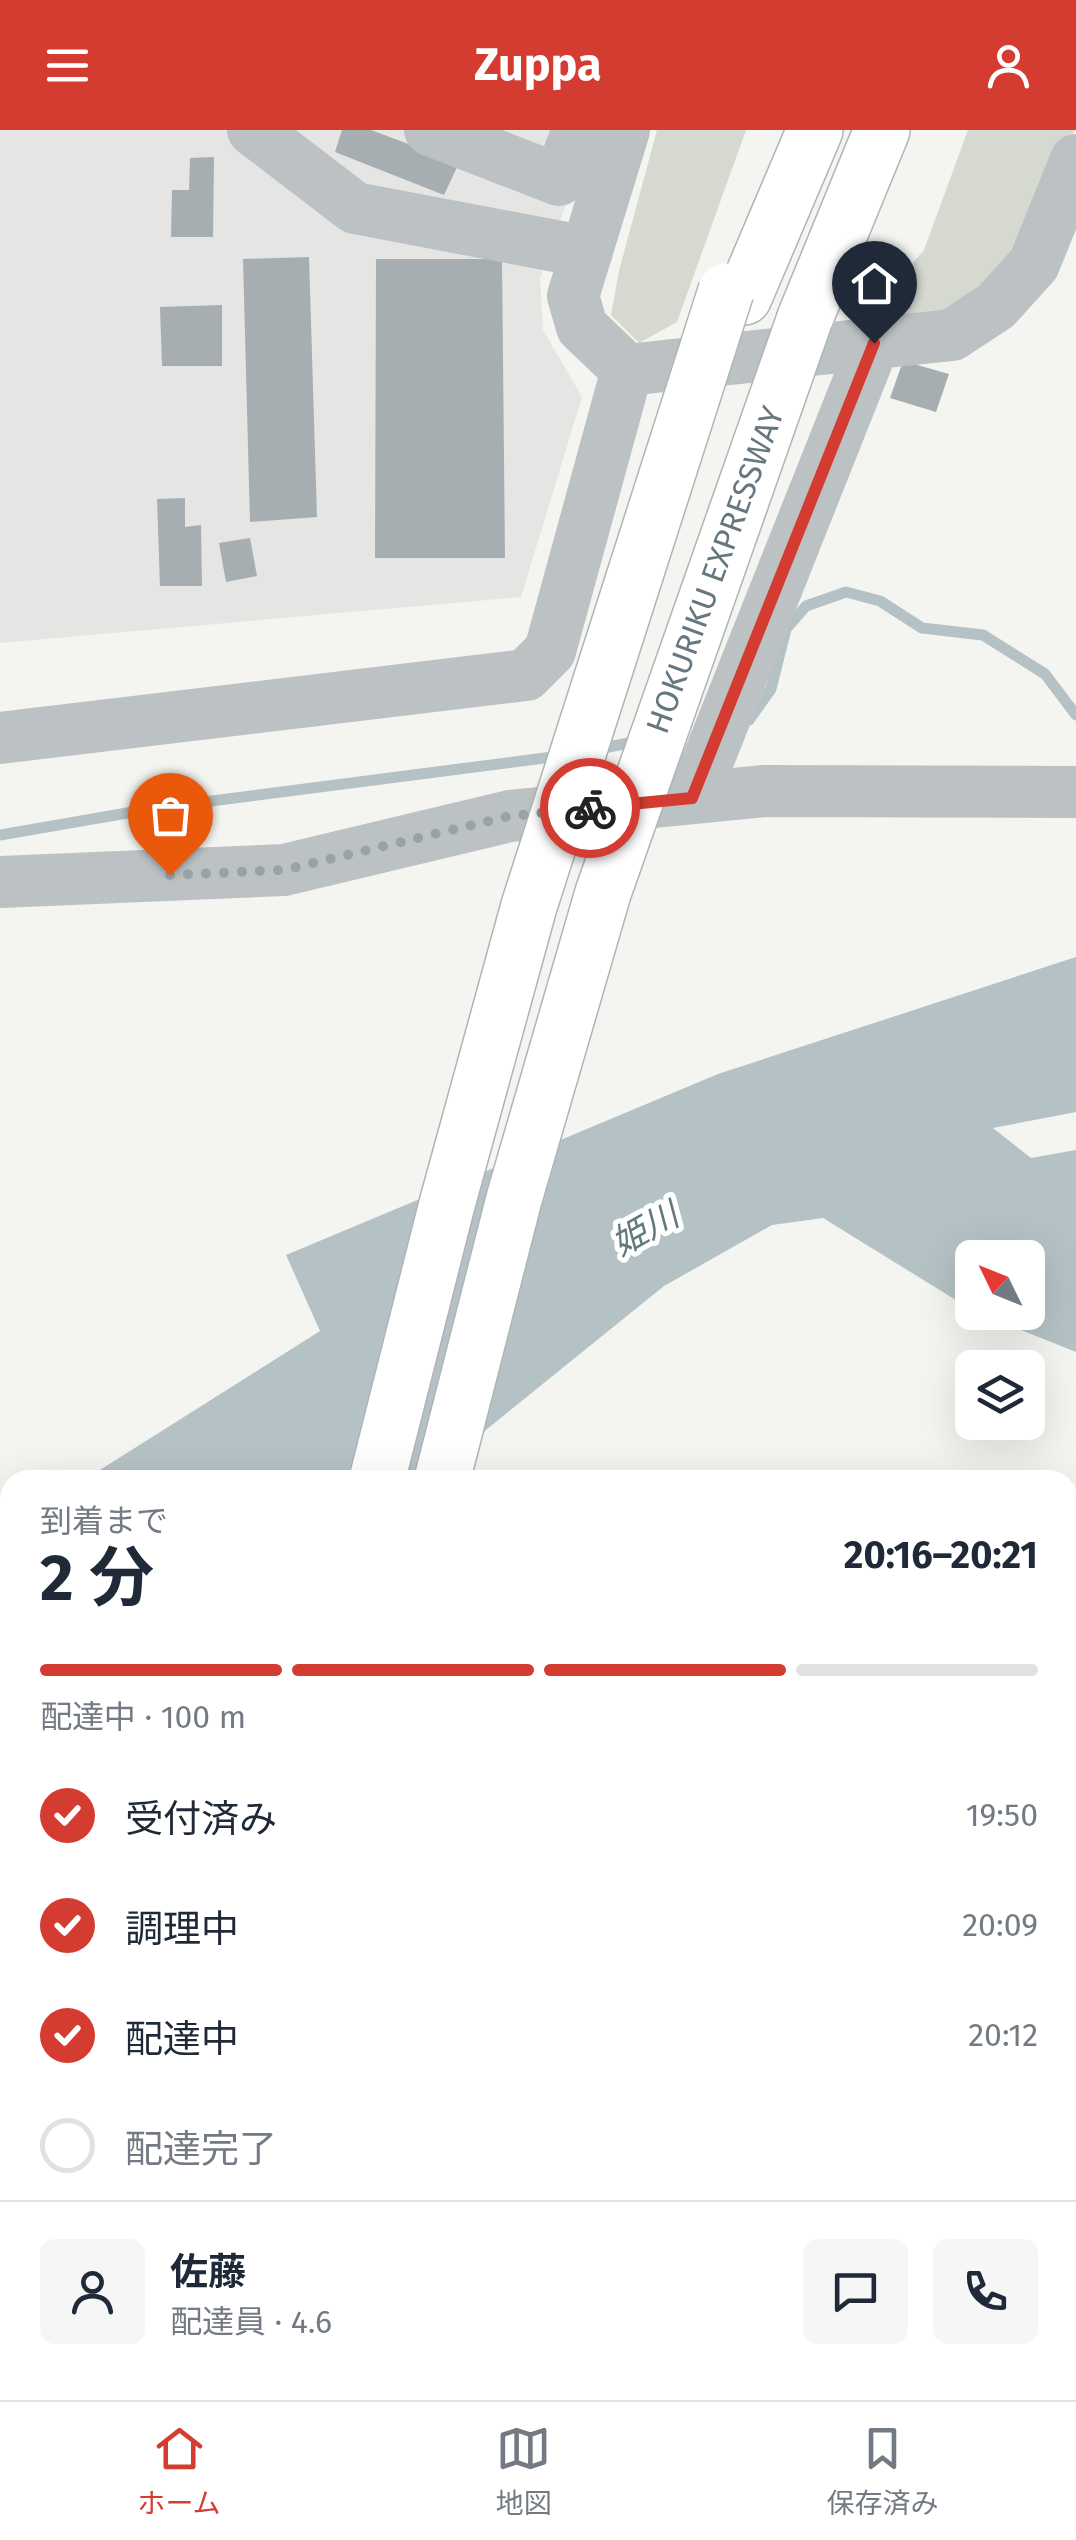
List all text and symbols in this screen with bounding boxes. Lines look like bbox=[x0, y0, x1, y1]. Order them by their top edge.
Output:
icon: menu bbox=[40, 38, 95, 93]
text: Zuppa bbox=[474, 38, 602, 92]
icon: person bbox=[981, 38, 1036, 93]
pin bbox=[832, 241, 917, 344]
icon: home bbox=[847, 256, 902, 311]
street label: HOKURIKU EXPRESSWAY bbox=[638, 401, 792, 739]
courier bbox=[540, 758, 640, 858]
pin bbox=[128, 773, 213, 876]
icon: bike bbox=[563, 781, 618, 836]
icon: bag bbox=[143, 788, 198, 843]
water label: 姫川 bbox=[604, 1192, 689, 1264]
north arrow bbox=[955, 1240, 1045, 1330]
map controls bbox=[955, 1240, 1045, 1440]
button: layers bbox=[955, 1350, 1045, 1440]
text: 到着まで bbox=[40, 1502, 168, 1540]
text: 20:16–20:21 bbox=[844, 1532, 1038, 1578]
text: 2 分 bbox=[40, 1539, 154, 1617]
text: 配達中 · 100 m bbox=[40, 1698, 246, 1736]
icon: check bbox=[40, 1788, 95, 1843]
text: 受付済み bbox=[125, 1796, 277, 1842]
text: 19:50 bbox=[966, 1796, 1038, 1834]
icon: check bbox=[40, 1898, 95, 1953]
text: 調理中 bbox=[125, 1906, 239, 1952]
text: 20:09 bbox=[962, 1906, 1038, 1944]
icon: check bbox=[40, 2008, 95, 2063]
text: 配達中 bbox=[125, 2016, 239, 2062]
text: 20:12 bbox=[968, 2016, 1038, 2054]
text: 配達完了 bbox=[125, 2126, 277, 2172]
button: person bbox=[40, 2239, 145, 2344]
button: chat bbox=[803, 2239, 908, 2344]
button: phone bbox=[933, 2239, 1038, 2344]
text: 佐藤 bbox=[170, 2249, 246, 2295]
text: 配達員 · 4.6 bbox=[170, 2303, 332, 2341]
tab: ホーム bbox=[137, 2421, 221, 2521]
tab: 地図 bbox=[496, 2421, 552, 2521]
tab: 保存済み bbox=[826, 2421, 939, 2521]

